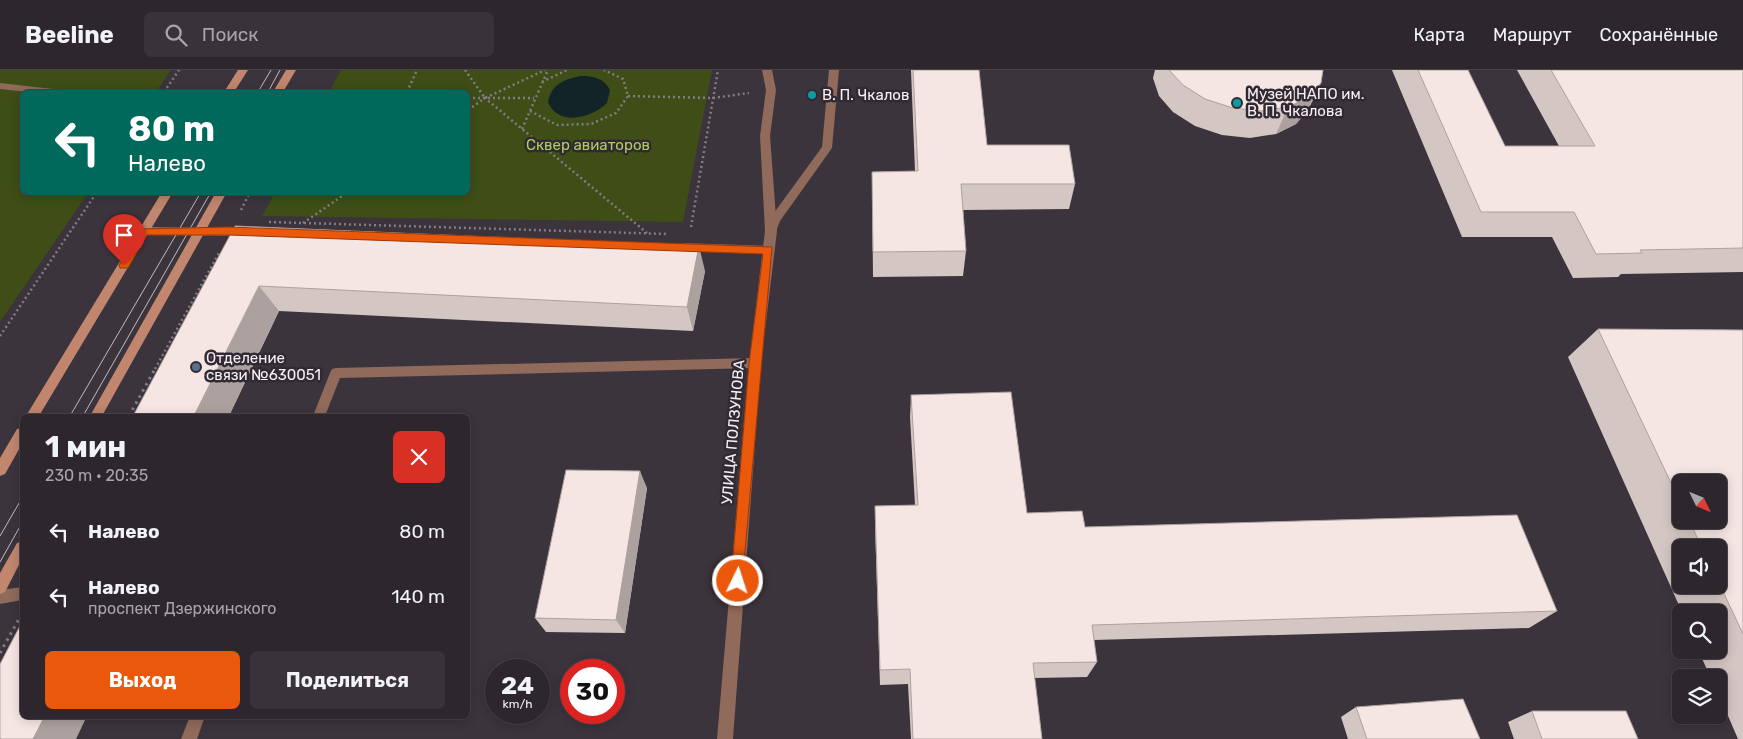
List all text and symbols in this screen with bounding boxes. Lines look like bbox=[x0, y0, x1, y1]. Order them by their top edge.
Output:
search box bbox=[144, 12, 494, 57]
text: Beeline bbox=[25, 21, 114, 49]
icon: search bbox=[162, 21, 190, 49]
text: Поиск bbox=[202, 23, 259, 46]
text: Карта bbox=[1414, 24, 1465, 46]
text: Маршрут bbox=[1493, 24, 1572, 46]
text: Сохранённые bbox=[1600, 24, 1718, 46]
place label: Музей НАПО им. В. П. Чкалова bbox=[1247, 85, 1364, 120]
place label: В. П. Чкалов bbox=[822, 86, 909, 104]
marker: В. П. Чкалов bbox=[806, 89, 818, 101]
marker: Музей НАПО им. В. П. Чкалова bbox=[1231, 97, 1243, 109]
text: 80 m bbox=[128, 108, 215, 150]
icon: left bbox=[45, 110, 110, 175]
park label: Сквер авиаторов bbox=[526, 136, 650, 154]
text: Налево bbox=[128, 150, 206, 177]
pin bbox=[103, 214, 145, 265]
icon: arrive bbox=[110, 221, 138, 249]
place label: Отделение связи №630051 bbox=[206, 349, 321, 384]
street label: УЛИЦА ПОЛЗУНОВА bbox=[718, 359, 748, 505]
marker: Отделение связи №630051 bbox=[190, 361, 202, 373]
text: 1 мин bbox=[45, 429, 126, 465]
button: close bbox=[393, 431, 445, 483]
text: 230 m · 20:35 bbox=[45, 466, 148, 485]
north arrow bbox=[1672, 474, 1728, 529]
map controls bbox=[1672, 474, 1727, 724]
icon: left bbox=[45, 518, 73, 546]
text: Налево bbox=[88, 520, 160, 543]
text: 80 m bbox=[399, 520, 445, 543]
button: sound bbox=[1672, 539, 1727, 594]
position arrow bbox=[711, 554, 763, 606]
text: Налево bbox=[88, 576, 160, 599]
icon: left bbox=[45, 583, 73, 611]
text: 140 m bbox=[391, 585, 445, 608]
text: проспект Дзержинского bbox=[88, 599, 277, 618]
button: search bbox=[1672, 604, 1727, 659]
button: Выход bbox=[45, 651, 240, 709]
button: Поделиться bbox=[250, 651, 445, 709]
speed limit sign: 30 bbox=[560, 659, 625, 724]
button: layers bbox=[1672, 669, 1727, 724]
text: 24 bbox=[501, 671, 534, 700]
text: km/h bbox=[503, 697, 532, 711]

